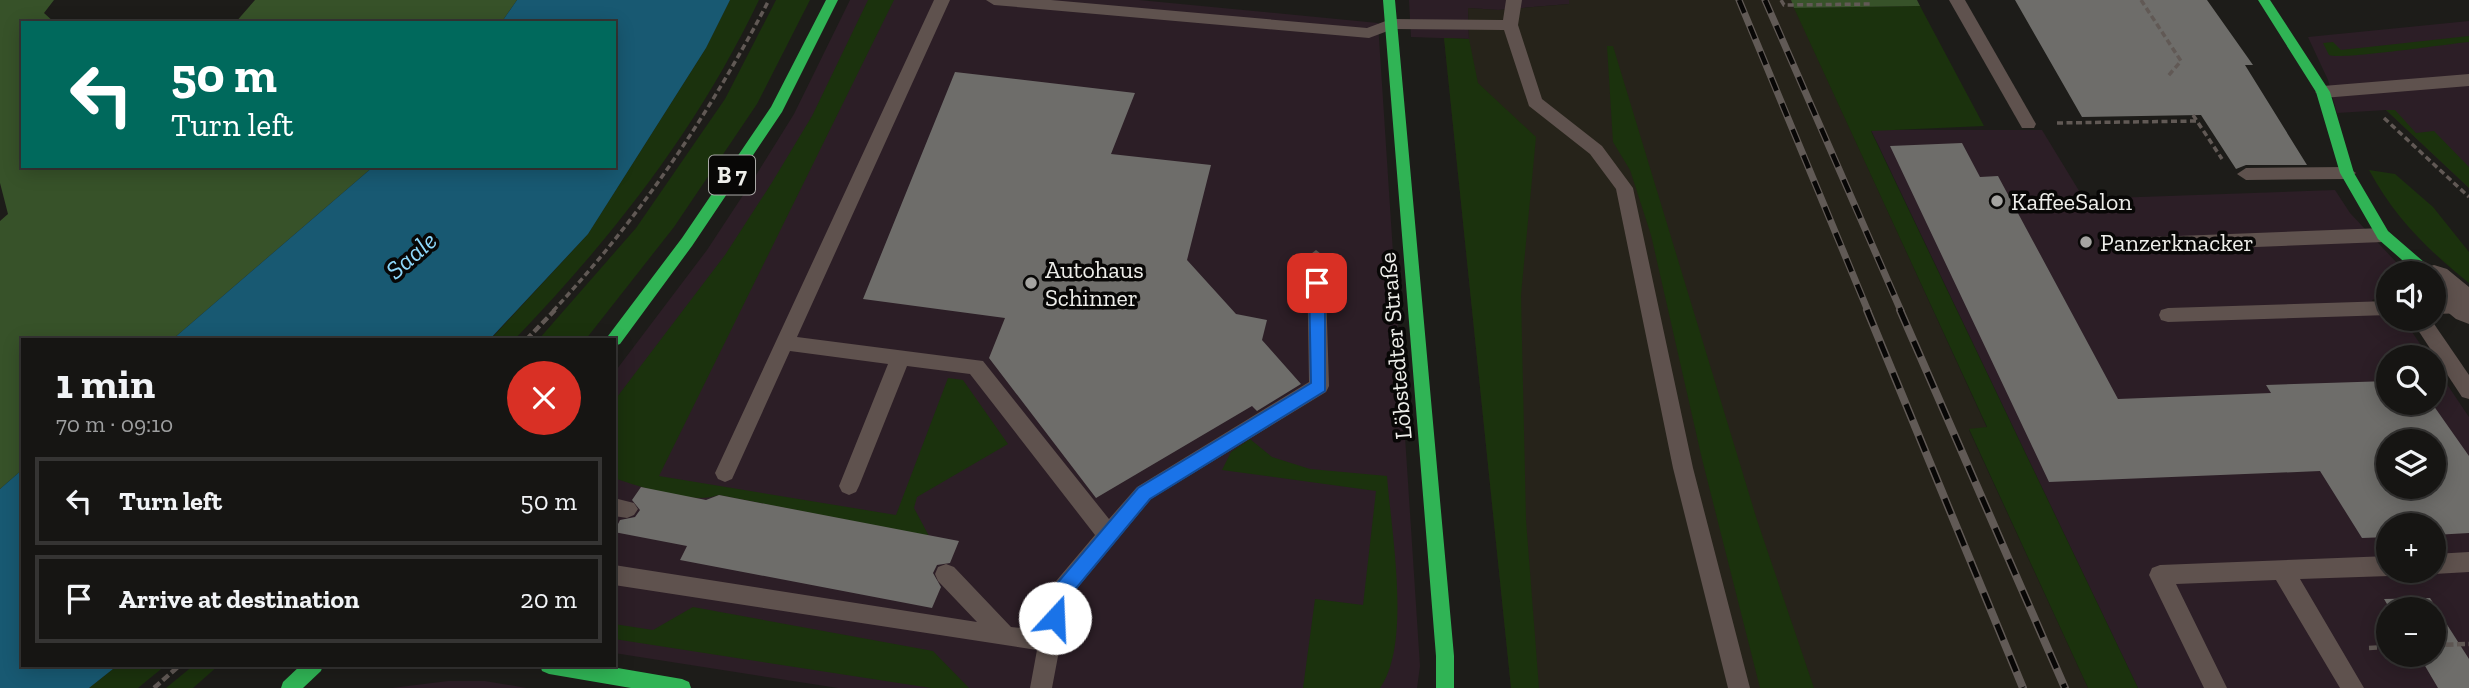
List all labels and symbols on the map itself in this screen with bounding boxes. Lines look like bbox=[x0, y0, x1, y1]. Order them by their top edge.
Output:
road number: B 7 bbox=[709, 156, 755, 194]
place label: KaffeeSalon bbox=[2011, 187, 2132, 216]
marker: KaffeeSalon bbox=[1989, 193, 2005, 209]
water label: Saale bbox=[379, 224, 443, 286]
place label: Panzerknacker bbox=[2100, 228, 2254, 257]
marker: Panzerknacker bbox=[2078, 234, 2094, 250]
street label: Löbstedter Straße bbox=[1372, 251, 1418, 441]
pin bbox=[1287, 253, 1347, 313]
place label: Autohaus Schinner bbox=[1045, 255, 1144, 312]
marker: Autohaus Schinner bbox=[1023, 275, 1039, 291]
position arrow bbox=[1018, 581, 1092, 655]

